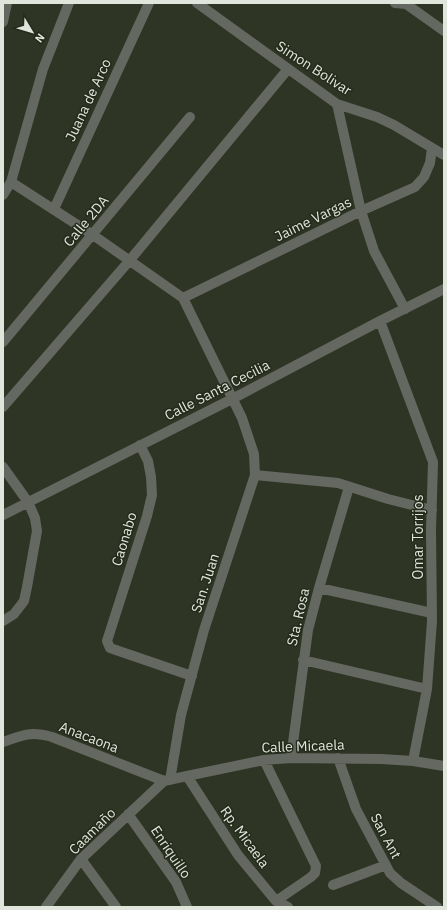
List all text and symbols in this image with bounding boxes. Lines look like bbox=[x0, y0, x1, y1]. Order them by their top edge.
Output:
north arrow bbox=[12, 12, 52, 52]
text: N bbox=[32, 31, 48, 46]
street label: Simon Bolivar bbox=[273, 37, 355, 99]
street label: Juana de Arco bbox=[61, 56, 115, 144]
street label: Calle 2DA bbox=[59, 192, 113, 250]
street label: Jaime Vargas bbox=[272, 193, 355, 245]
street label: Calle Santa Cecilia bbox=[161, 355, 273, 424]
street label: Omar Torrijos bbox=[409, 494, 427, 579]
street label: Caonabo bbox=[107, 510, 141, 568]
street label: San. Juan bbox=[187, 551, 223, 615]
street label: Sta. Rosa bbox=[283, 586, 313, 648]
street label: Anacaona bbox=[57, 717, 122, 757]
street label: Calle Micaela bbox=[261, 736, 345, 756]
street label: Rp. Micaela bbox=[216, 802, 274, 872]
street label: Caamaño bbox=[65, 804, 119, 858]
street label: San Ant bbox=[367, 810, 405, 862]
street label: Enriquillo bbox=[147, 822, 195, 882]

